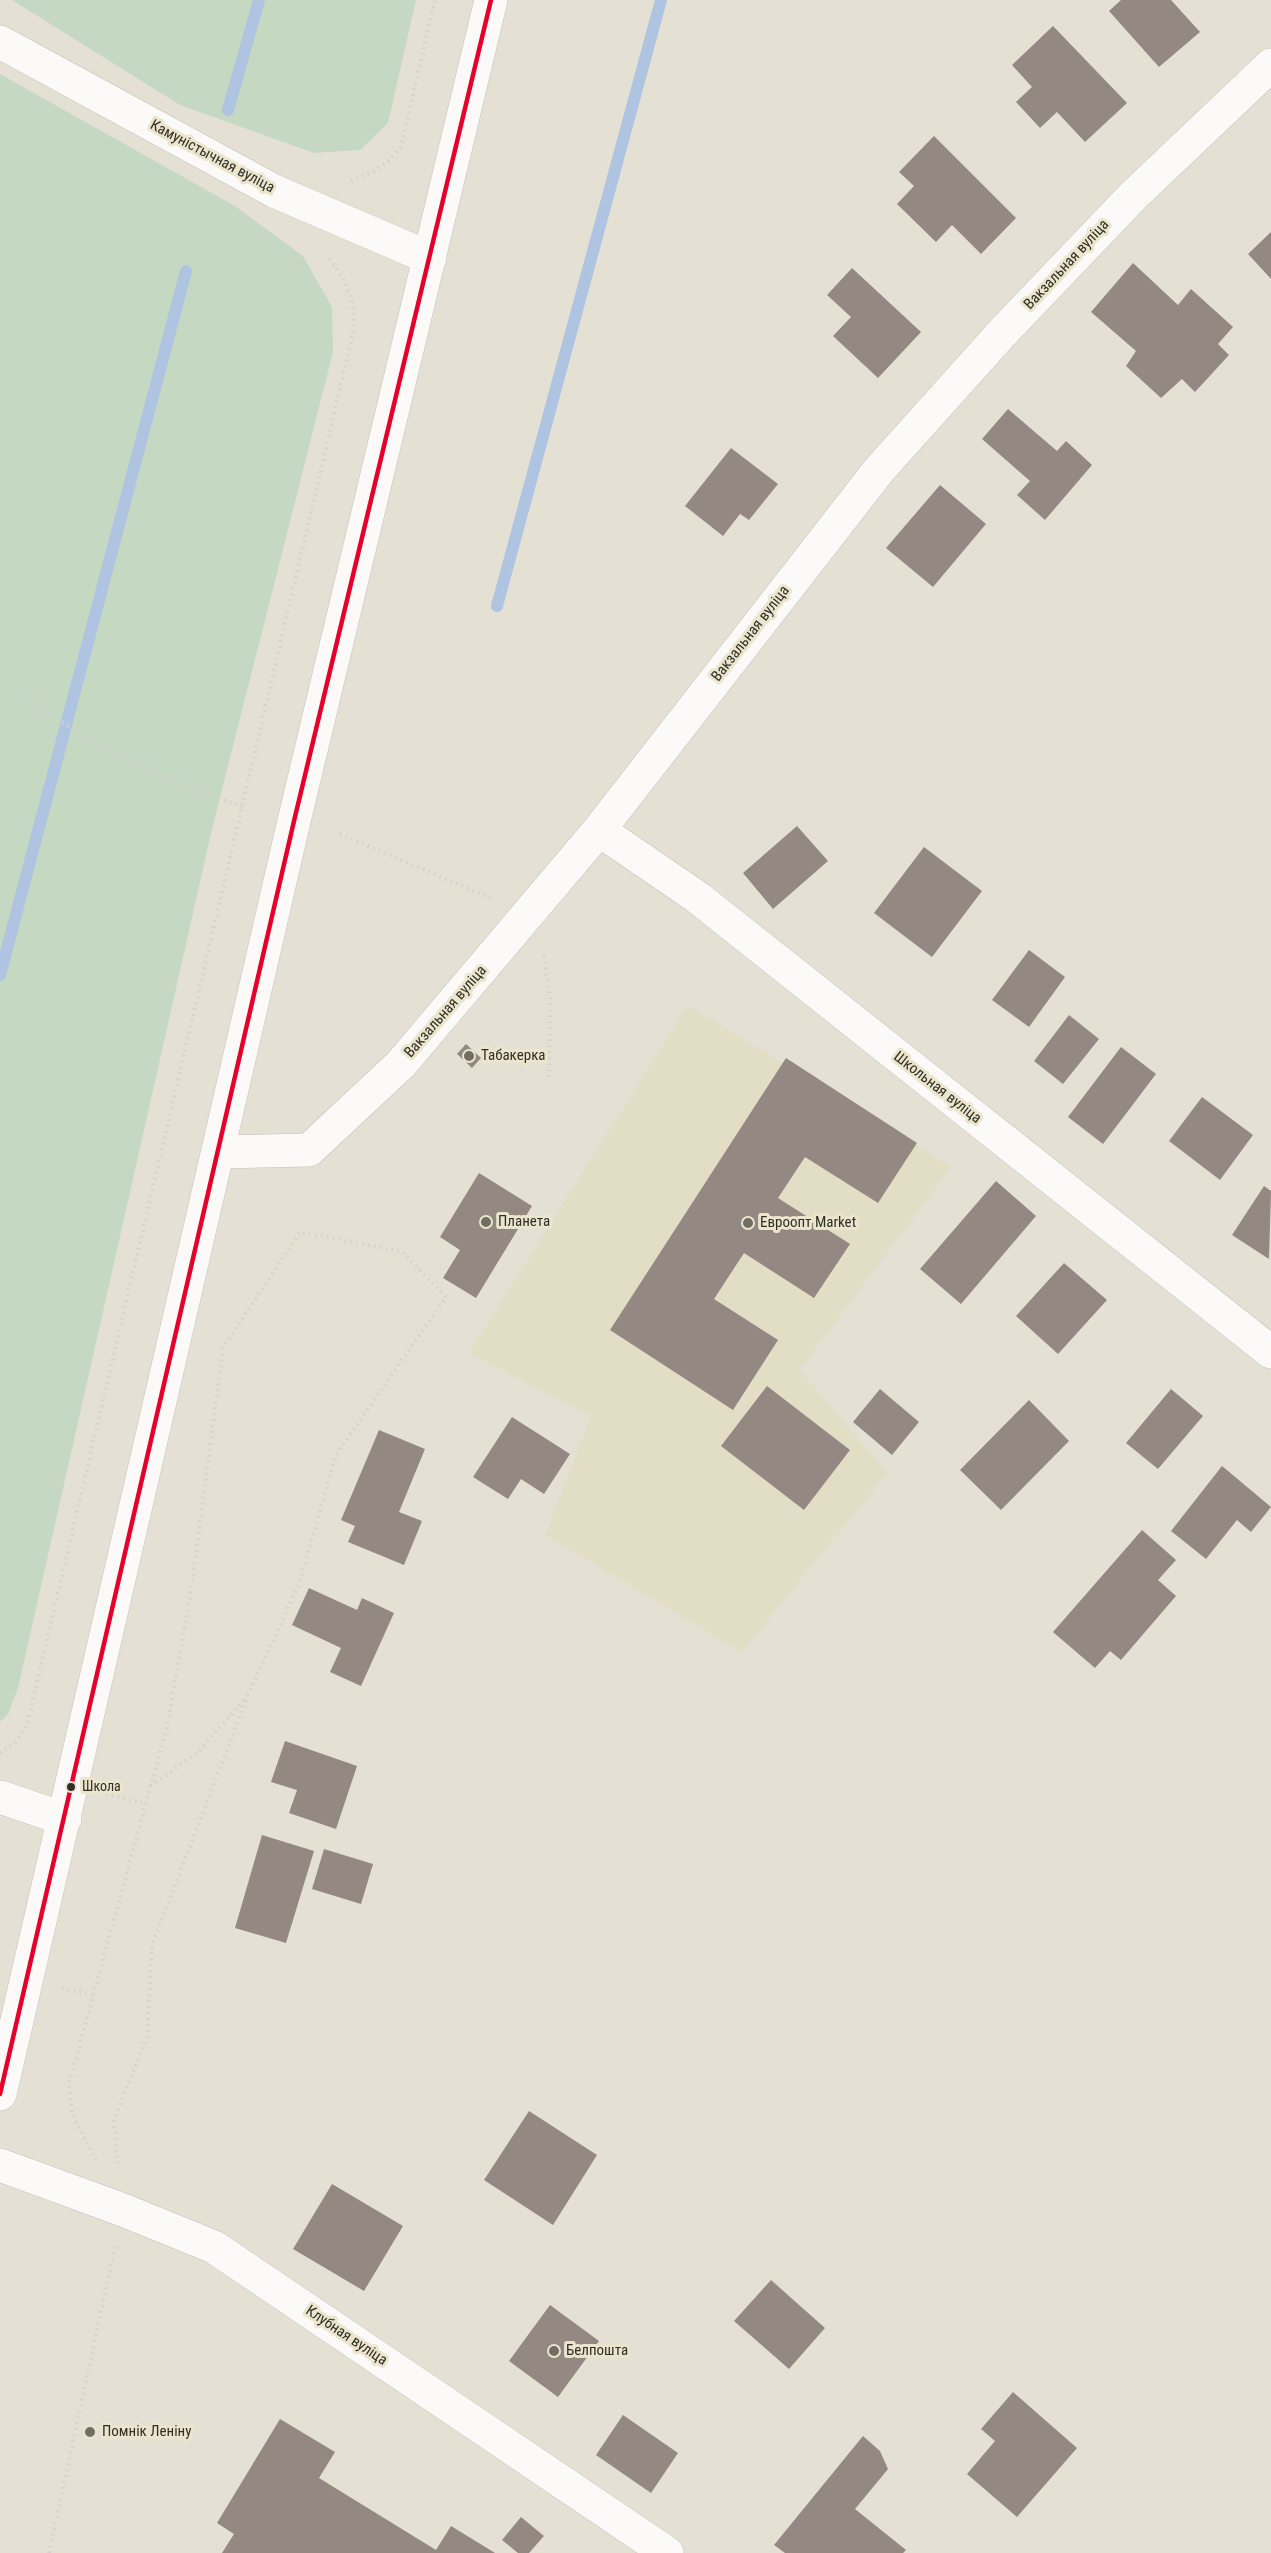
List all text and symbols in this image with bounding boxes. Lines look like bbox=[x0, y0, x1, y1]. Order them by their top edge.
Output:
street label: Камуністычная вуліца bbox=[147, 117, 277, 197]
street label: Вакзальная вуліца bbox=[1021, 216, 1113, 314]
street label: Вакзальная вуліца bbox=[708, 583, 794, 685]
street label: Вакзальная вуліца bbox=[401, 962, 491, 1062]
place label: Табакерка bbox=[481, 1047, 546, 1065]
street label: Школьная вуліца bbox=[889, 1048, 985, 1128]
marker: Табакерка bbox=[462, 1049, 476, 1063]
place label: Планета bbox=[498, 1213, 550, 1231]
place label: Евроопт Market bbox=[760, 1214, 856, 1232]
marker: Планета bbox=[479, 1215, 493, 1229]
marker: Евроопт Market bbox=[741, 1216, 755, 1230]
place label: Школа bbox=[82, 1779, 121, 1795]
marker: Школа bbox=[65, 1781, 77, 1793]
street label: Клубная вуліца bbox=[302, 2302, 390, 2370]
place label: Белпошта bbox=[566, 2342, 628, 2360]
marker: Белпошта bbox=[547, 2344, 561, 2358]
place label: Помнік Леніну bbox=[102, 2423, 191, 2441]
marker: Помнік Леніну bbox=[83, 2425, 97, 2439]

